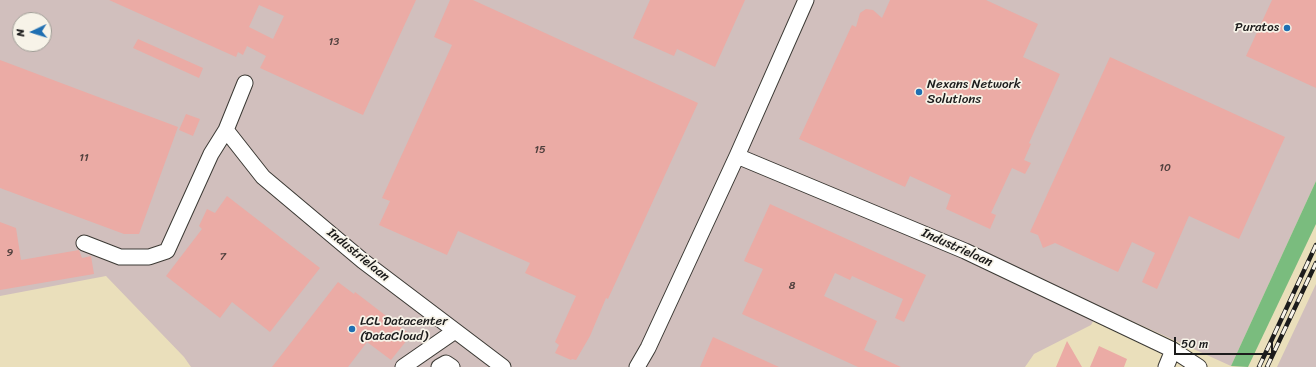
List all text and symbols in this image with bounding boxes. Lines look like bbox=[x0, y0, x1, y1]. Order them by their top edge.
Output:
north arrow bbox=[12, 12, 52, 52]
place label: Puratos bbox=[1235, 20, 1279, 36]
marker: Puratos bbox=[1282, 23, 1292, 33]
text: N bbox=[11, 28, 30, 37]
house number: 13 bbox=[329, 35, 339, 49]
place label: Nexans Network Solutions bbox=[927, 77, 1021, 108]
marker: Nexans Network Solutions bbox=[914, 87, 924, 97]
house number: 15 bbox=[534, 143, 546, 157]
house number: 11 bbox=[79, 151, 89, 165]
house number: 10 bbox=[1159, 161, 1171, 175]
street label: Industrielaan bbox=[324, 225, 392, 285]
street label: Industrielaan bbox=[919, 225, 995, 271]
house number: 9 bbox=[7, 246, 13, 260]
house number: 7 bbox=[220, 250, 226, 264]
house number: 8 bbox=[789, 279, 795, 293]
place label: LCL Datacenter (DataCloud) bbox=[360, 314, 448, 345]
marker: LCL Datacenter (DataCloud) bbox=[347, 324, 357, 334]
scale bar bbox=[1176, 329, 1275, 355]
text: 50 m bbox=[1181, 333, 1208, 355]

